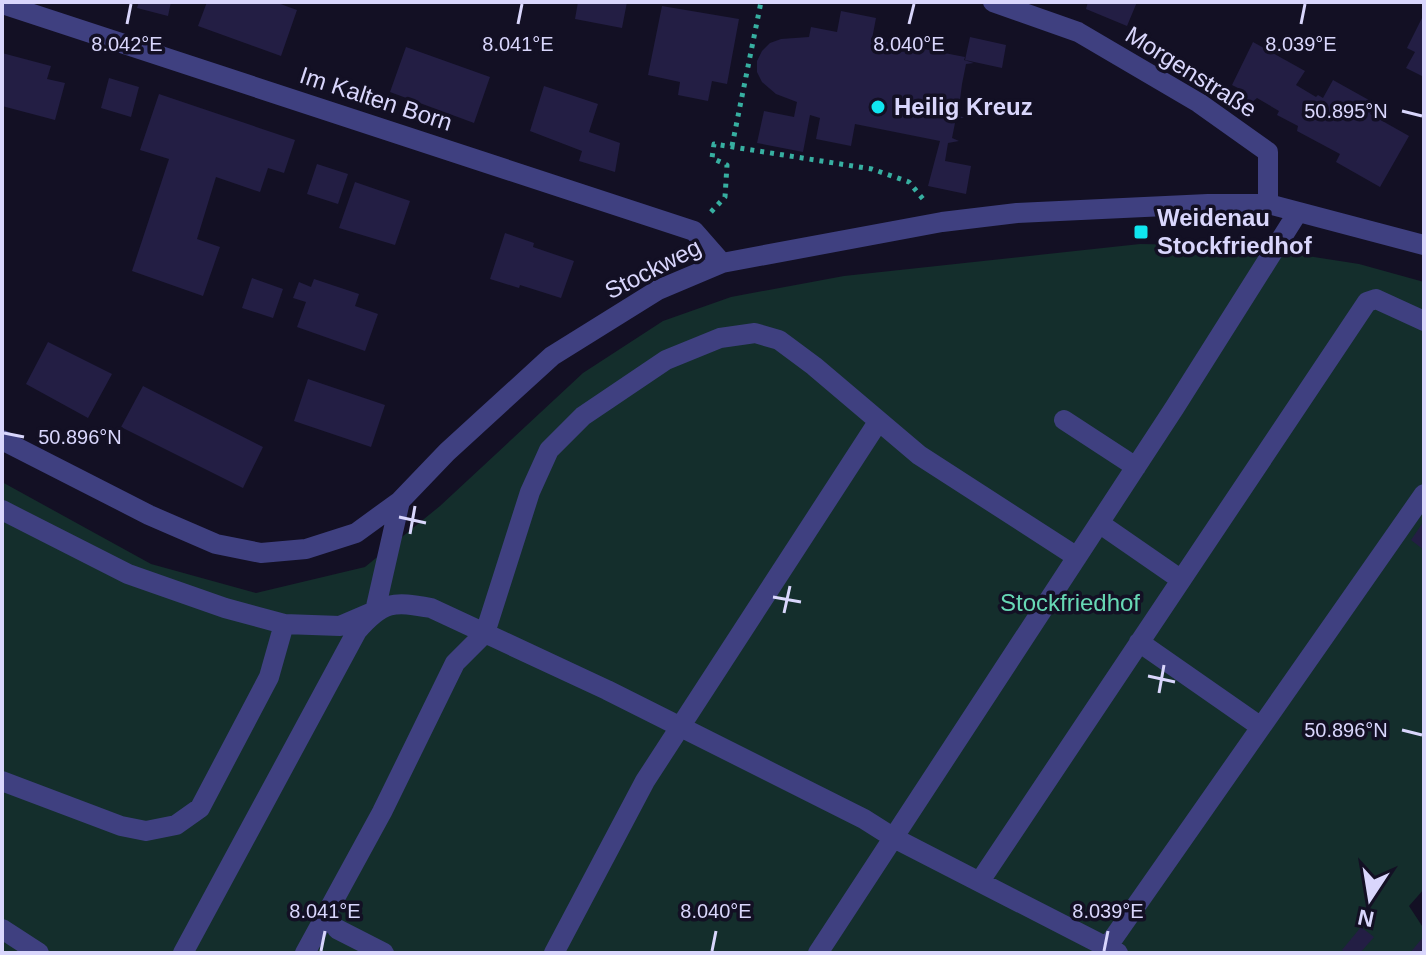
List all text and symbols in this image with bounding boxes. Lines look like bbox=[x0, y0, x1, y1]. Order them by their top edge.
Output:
street label: Morgenstraße bbox=[1121, 21, 1262, 123]
text: 8.042°E bbox=[91, 33, 163, 55]
text: 8.041°E bbox=[482, 33, 554, 55]
text: 8.040°E bbox=[873, 33, 945, 55]
text: 8.039°E bbox=[1265, 33, 1337, 55]
street label: Im Kalten Born bbox=[296, 61, 456, 136]
place label: Heilig Kreuz bbox=[894, 93, 1033, 120]
marker: Heilig Kreuz bbox=[869, 98, 887, 116]
text: 50.895°N bbox=[1304, 100, 1388, 122]
place label: Weidenau Stockfriedhof bbox=[1157, 204, 1313, 259]
marker: Weidenau Stockfriedhof bbox=[1132, 223, 1150, 241]
street label: Stockweg bbox=[600, 233, 705, 304]
text: 50.896°N bbox=[38, 426, 122, 448]
park label: Stockfriedhof bbox=[1000, 589, 1140, 616]
text: 50.896°N bbox=[1304, 719, 1388, 741]
north arrow bbox=[1330, 859, 1410, 939]
text: 8.041°E bbox=[289, 900, 361, 922]
text: 8.040°E bbox=[680, 900, 752, 922]
text: 8.039°E bbox=[1072, 900, 1144, 922]
text: N bbox=[1356, 904, 1376, 932]

